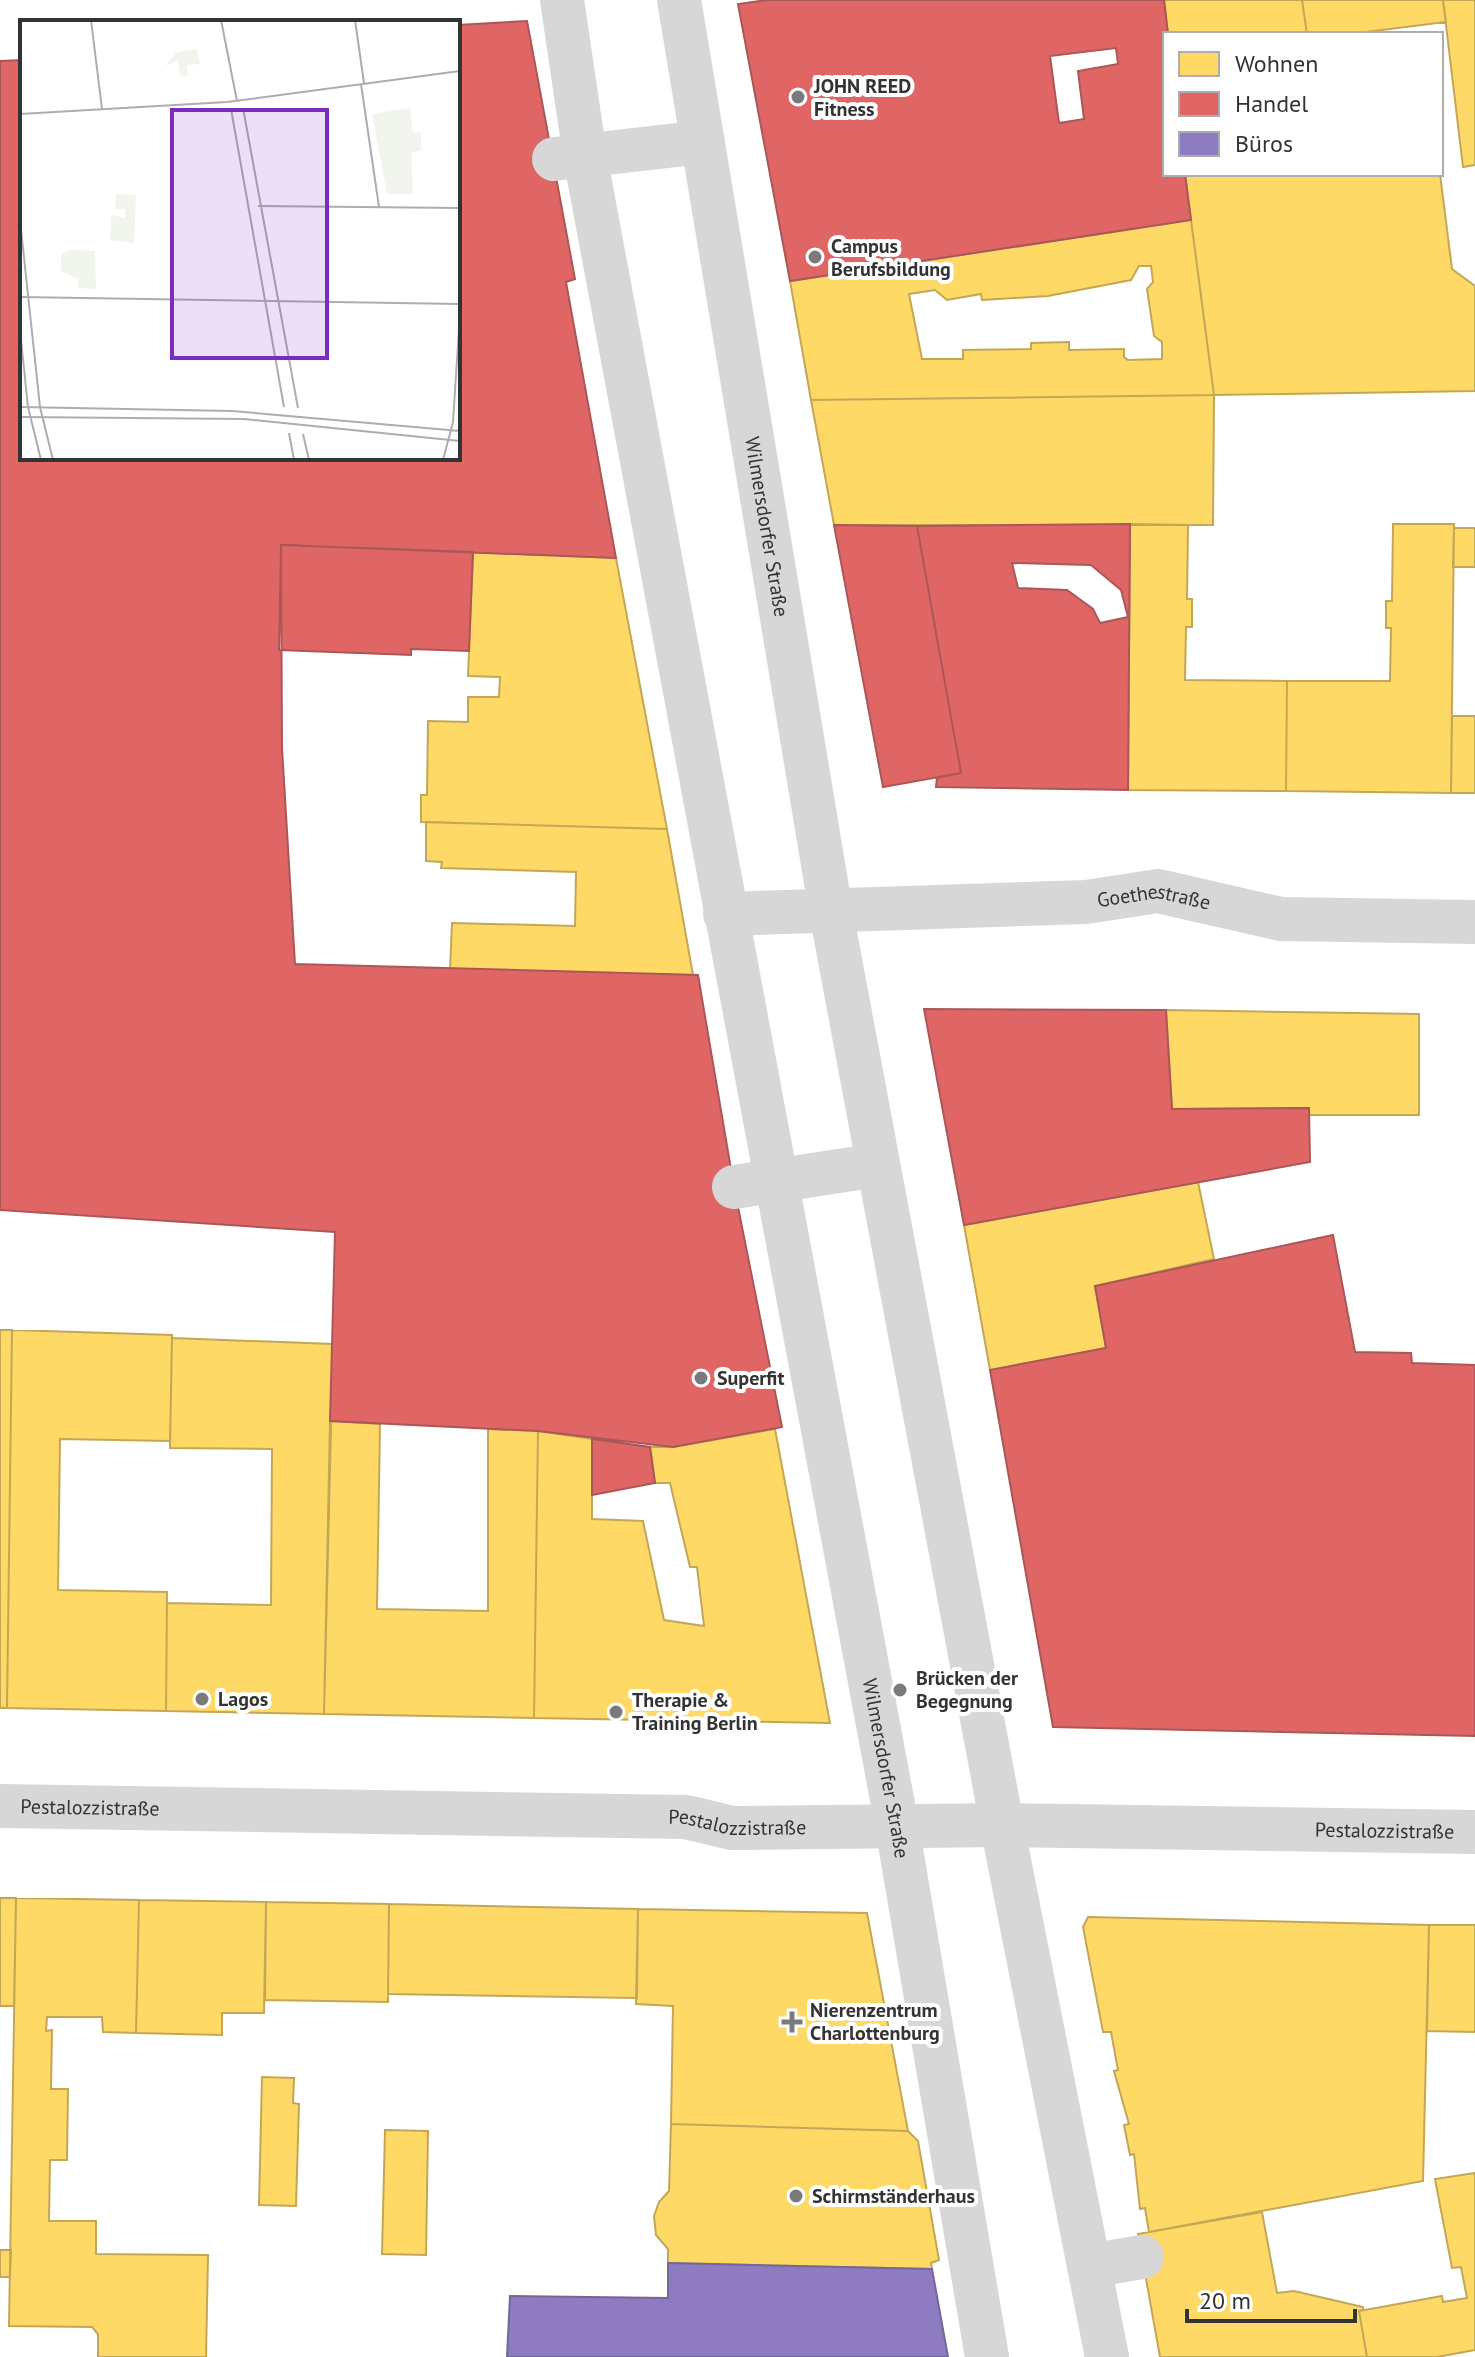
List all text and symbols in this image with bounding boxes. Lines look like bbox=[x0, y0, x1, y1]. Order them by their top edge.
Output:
inset map bbox=[20, 20, 460, 460]
legend bbox=[1163, 32, 1443, 176]
text: Wohnen bbox=[1235, 48, 1318, 79]
place label: JOHN REED Fitness bbox=[813, 73, 911, 122]
marker: JOHN REED Fitness bbox=[789, 88, 807, 106]
text: Handel bbox=[1235, 88, 1308, 119]
text: Büros bbox=[1235, 128, 1293, 159]
place label: Campus Berufsbildung bbox=[831, 233, 951, 282]
marker: Campus Berufsbildung bbox=[806, 248, 824, 266]
street label: Wilmersdorfer Straße bbox=[739, 435, 795, 619]
street label: Goethestraße bbox=[1095, 878, 1213, 916]
place label: Superfit bbox=[717, 1365, 784, 1391]
marker: Superfit bbox=[692, 1369, 710, 1387]
place label: Brücken der Begegnung bbox=[916, 1665, 1018, 1714]
street label: Wilmersdorfer Straße bbox=[857, 1676, 915, 1860]
marker: Brücken der Begegnung bbox=[891, 1681, 909, 1699]
place label: Lagos bbox=[218, 1686, 268, 1712]
place label: Therapie & Training Berlin bbox=[632, 1687, 758, 1736]
marker: Lagos bbox=[193, 1690, 211, 1708]
marker: Therapie & Training Berlin bbox=[607, 1703, 625, 1721]
street label: Pestalozzistraße bbox=[20, 1793, 160, 1822]
street label: Pestalozzistraße bbox=[668, 1804, 806, 1841]
street label: Pestalozzistraße bbox=[1315, 1817, 1454, 1845]
place label: Nierenzentrum Charlottenburg bbox=[810, 1997, 940, 2046]
marker: Nierenzentrum Charlottenburg bbox=[781, 2011, 803, 2033]
place label: Schirmständerhaus bbox=[812, 2183, 975, 2209]
marker: Schirmständerhaus bbox=[787, 2187, 805, 2205]
scale bar bbox=[1187, 2273, 1355, 2323]
text: 20 m bbox=[1199, 2285, 1251, 2316]

